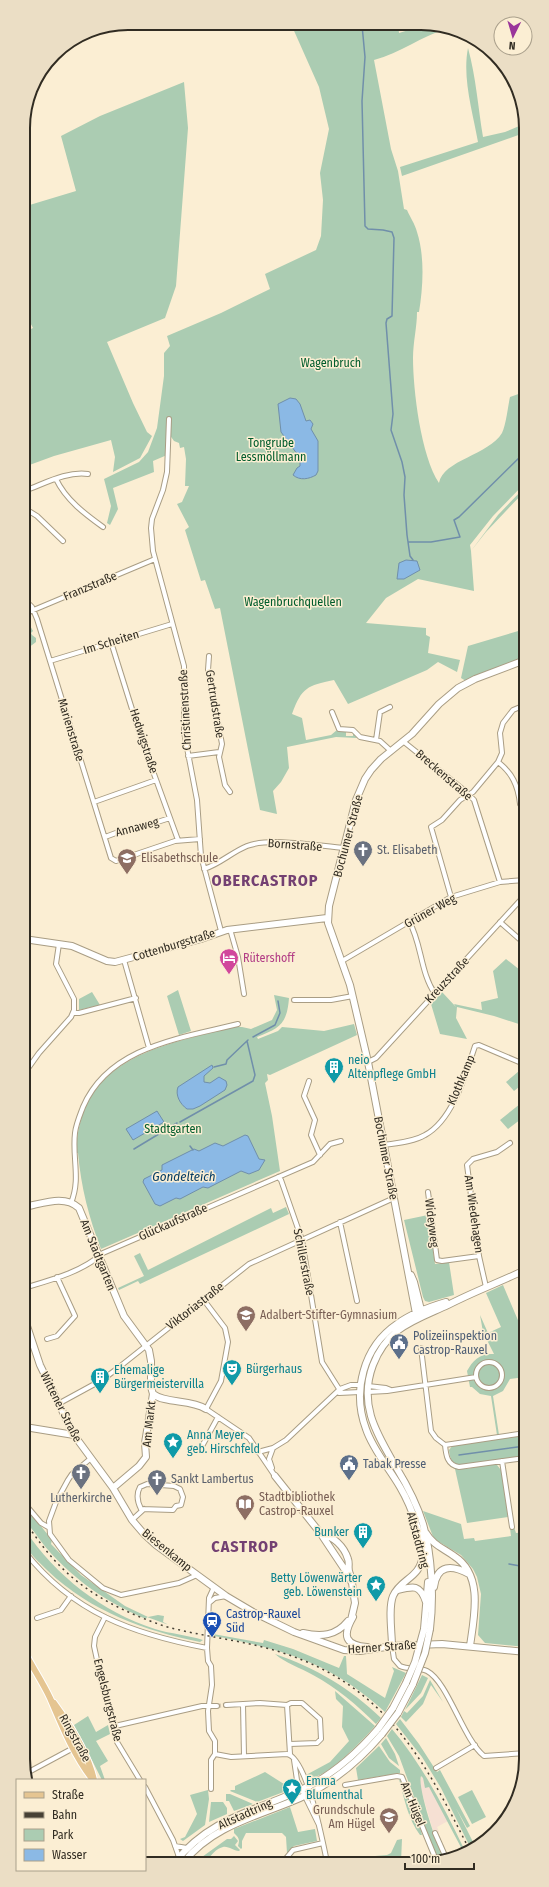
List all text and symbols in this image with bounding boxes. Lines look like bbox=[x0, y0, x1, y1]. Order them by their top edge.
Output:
north arrow bbox=[493, 16, 533, 56]
text: N bbox=[508, 39, 516, 52]
park label: Wagenbruch bbox=[301, 356, 361, 370]
park label: Tongrube Lessmöllmann bbox=[236, 436, 306, 464]
street label: Franzstraße bbox=[61, 568, 119, 604]
park label: Wagenbruchquellen bbox=[244, 595, 342, 609]
street label: Im Scheiten bbox=[81, 627, 141, 657]
street label: Christinenstraße bbox=[176, 669, 194, 751]
street label: Gertrudstraße bbox=[203, 669, 227, 739]
street label: Marienstraße bbox=[55, 697, 87, 763]
street label: Hedwigstraße bbox=[127, 707, 161, 775]
street label: Breckenstraße bbox=[413, 747, 475, 803]
street label: Bochumer Straße bbox=[330, 793, 366, 879]
street label: Annaweg bbox=[114, 814, 161, 839]
street label: Bornstraße bbox=[267, 836, 323, 854]
church icon: St. Elisabeth bbox=[352, 839, 374, 867]
place label: St. Elisabeth bbox=[377, 843, 438, 857]
school or university icon: Elisabethschule bbox=[116, 847, 138, 875]
place label: Elisabethschule bbox=[141, 851, 218, 865]
district label: OBERCASTROP bbox=[212, 871, 318, 890]
street label: Grüner Weg bbox=[402, 891, 459, 931]
street label: Cottenburgstraße bbox=[131, 926, 217, 964]
hotel icon: Rütershoff bbox=[218, 947, 240, 975]
place label: Rütershoff bbox=[243, 951, 296, 965]
street label: Kreuzstraße bbox=[422, 954, 472, 1006]
place label: neio Altenpflege GmbH bbox=[348, 1053, 436, 1081]
street label: Klothkamp bbox=[444, 1053, 478, 1107]
building icon: neio Altenpflege GmbH bbox=[323, 1056, 345, 1084]
street label: Bochumer Straße bbox=[371, 1115, 401, 1201]
park label: Stadtgarten bbox=[144, 1122, 202, 1136]
water label: Gondelteich bbox=[152, 1169, 216, 1184]
street label: Am Wiedehagen bbox=[462, 1174, 486, 1254]
street label: Wideyweg bbox=[422, 1198, 442, 1249]
street label: Glückaufstraße bbox=[136, 1201, 210, 1243]
street label: Am Stadtgarten bbox=[77, 1217, 119, 1293]
street label: Schillerstraße bbox=[291, 1227, 317, 1297]
street label: Viktoriastraße bbox=[164, 1279, 227, 1333]
school or university icon: Adalbert-Stifter-Gymnasium bbox=[235, 1304, 257, 1332]
place label: Adalbert-Stifter-Gymnasium bbox=[260, 1308, 397, 1322]
place label: Polizeiinspektion Castrop-Rauxel bbox=[413, 1329, 497, 1357]
public building icon: Polizeiinspektion Castrop-Rauxel bbox=[388, 1332, 410, 1360]
theatre icon: Bürgerhaus bbox=[221, 1358, 243, 1386]
place label: Bürgerhaus bbox=[246, 1362, 302, 1376]
place label: Ehemalige Bürgermeistervilla bbox=[114, 1363, 204, 1391]
building icon: Ehemalige Bürgermeistervilla bbox=[89, 1366, 111, 1394]
street label: Wittener Straße bbox=[37, 1370, 85, 1444]
street label: Am Markt bbox=[140, 1400, 158, 1448]
place label: Anna Meyer geb. Hirschfeld bbox=[187, 1428, 260, 1456]
place icon: Anna Meyer geb. Hirschfeld bbox=[162, 1431, 184, 1459]
public building icon: Tabak Presse bbox=[338, 1453, 360, 1481]
place label: Tabak Presse bbox=[363, 1457, 426, 1471]
church icon: Lutherkirche bbox=[70, 1462, 92, 1490]
church icon: Sankt Lambertus bbox=[146, 1468, 168, 1496]
place label: Sankt Lambertus bbox=[171, 1472, 254, 1486]
place label: Stadtbibliothek Castrop-Rauxel bbox=[259, 1490, 336, 1518]
place label: Lutherkirche bbox=[50, 1491, 112, 1505]
library icon: Stadtbibliothek Castrop-Rauxel bbox=[234, 1493, 256, 1521]
street label: Altstadtring bbox=[404, 1510, 432, 1570]
building icon: Bunker bbox=[352, 1521, 374, 1549]
place label: Bunker bbox=[314, 1525, 350, 1539]
street label: Biesenkamp bbox=[139, 1526, 195, 1574]
district label: CASTROP bbox=[211, 1537, 279, 1556]
place label: Betty Löwenwärter geb. Löwenstein bbox=[270, 1571, 363, 1599]
place icon: Betty Löwenwärter geb. Löwenstein bbox=[365, 1574, 387, 1602]
place label: Castrop-Rauxel Süd bbox=[226, 1607, 301, 1635]
station icon: Castrop-Rauxel Süd bbox=[201, 1610, 223, 1638]
street label: Herner Straße bbox=[347, 1638, 417, 1656]
street label: Engelsburgstraße bbox=[91, 1657, 125, 1743]
street label: Ringstraße bbox=[56, 1712, 94, 1764]
place label: Emma Blumenthal bbox=[306, 1774, 363, 1802]
place icon: Emma Blumenthal bbox=[281, 1777, 303, 1805]
legend bbox=[16, 1779, 146, 1871]
street label: Am Hügel bbox=[398, 1780, 428, 1828]
text: Straße bbox=[52, 1788, 84, 1802]
street label: Altstadtring bbox=[216, 1796, 275, 1832]
place label: Grundschule Am Hügel bbox=[313, 1803, 375, 1831]
school or university icon: Grundschule Am Hügel bbox=[378, 1806, 400, 1834]
text: Bahn bbox=[52, 1808, 77, 1822]
text: Park bbox=[52, 1828, 74, 1842]
scale bar bbox=[405, 1845, 474, 1871]
text: Wasser bbox=[52, 1848, 87, 1862]
text: 100 m bbox=[411, 1852, 440, 1866]

